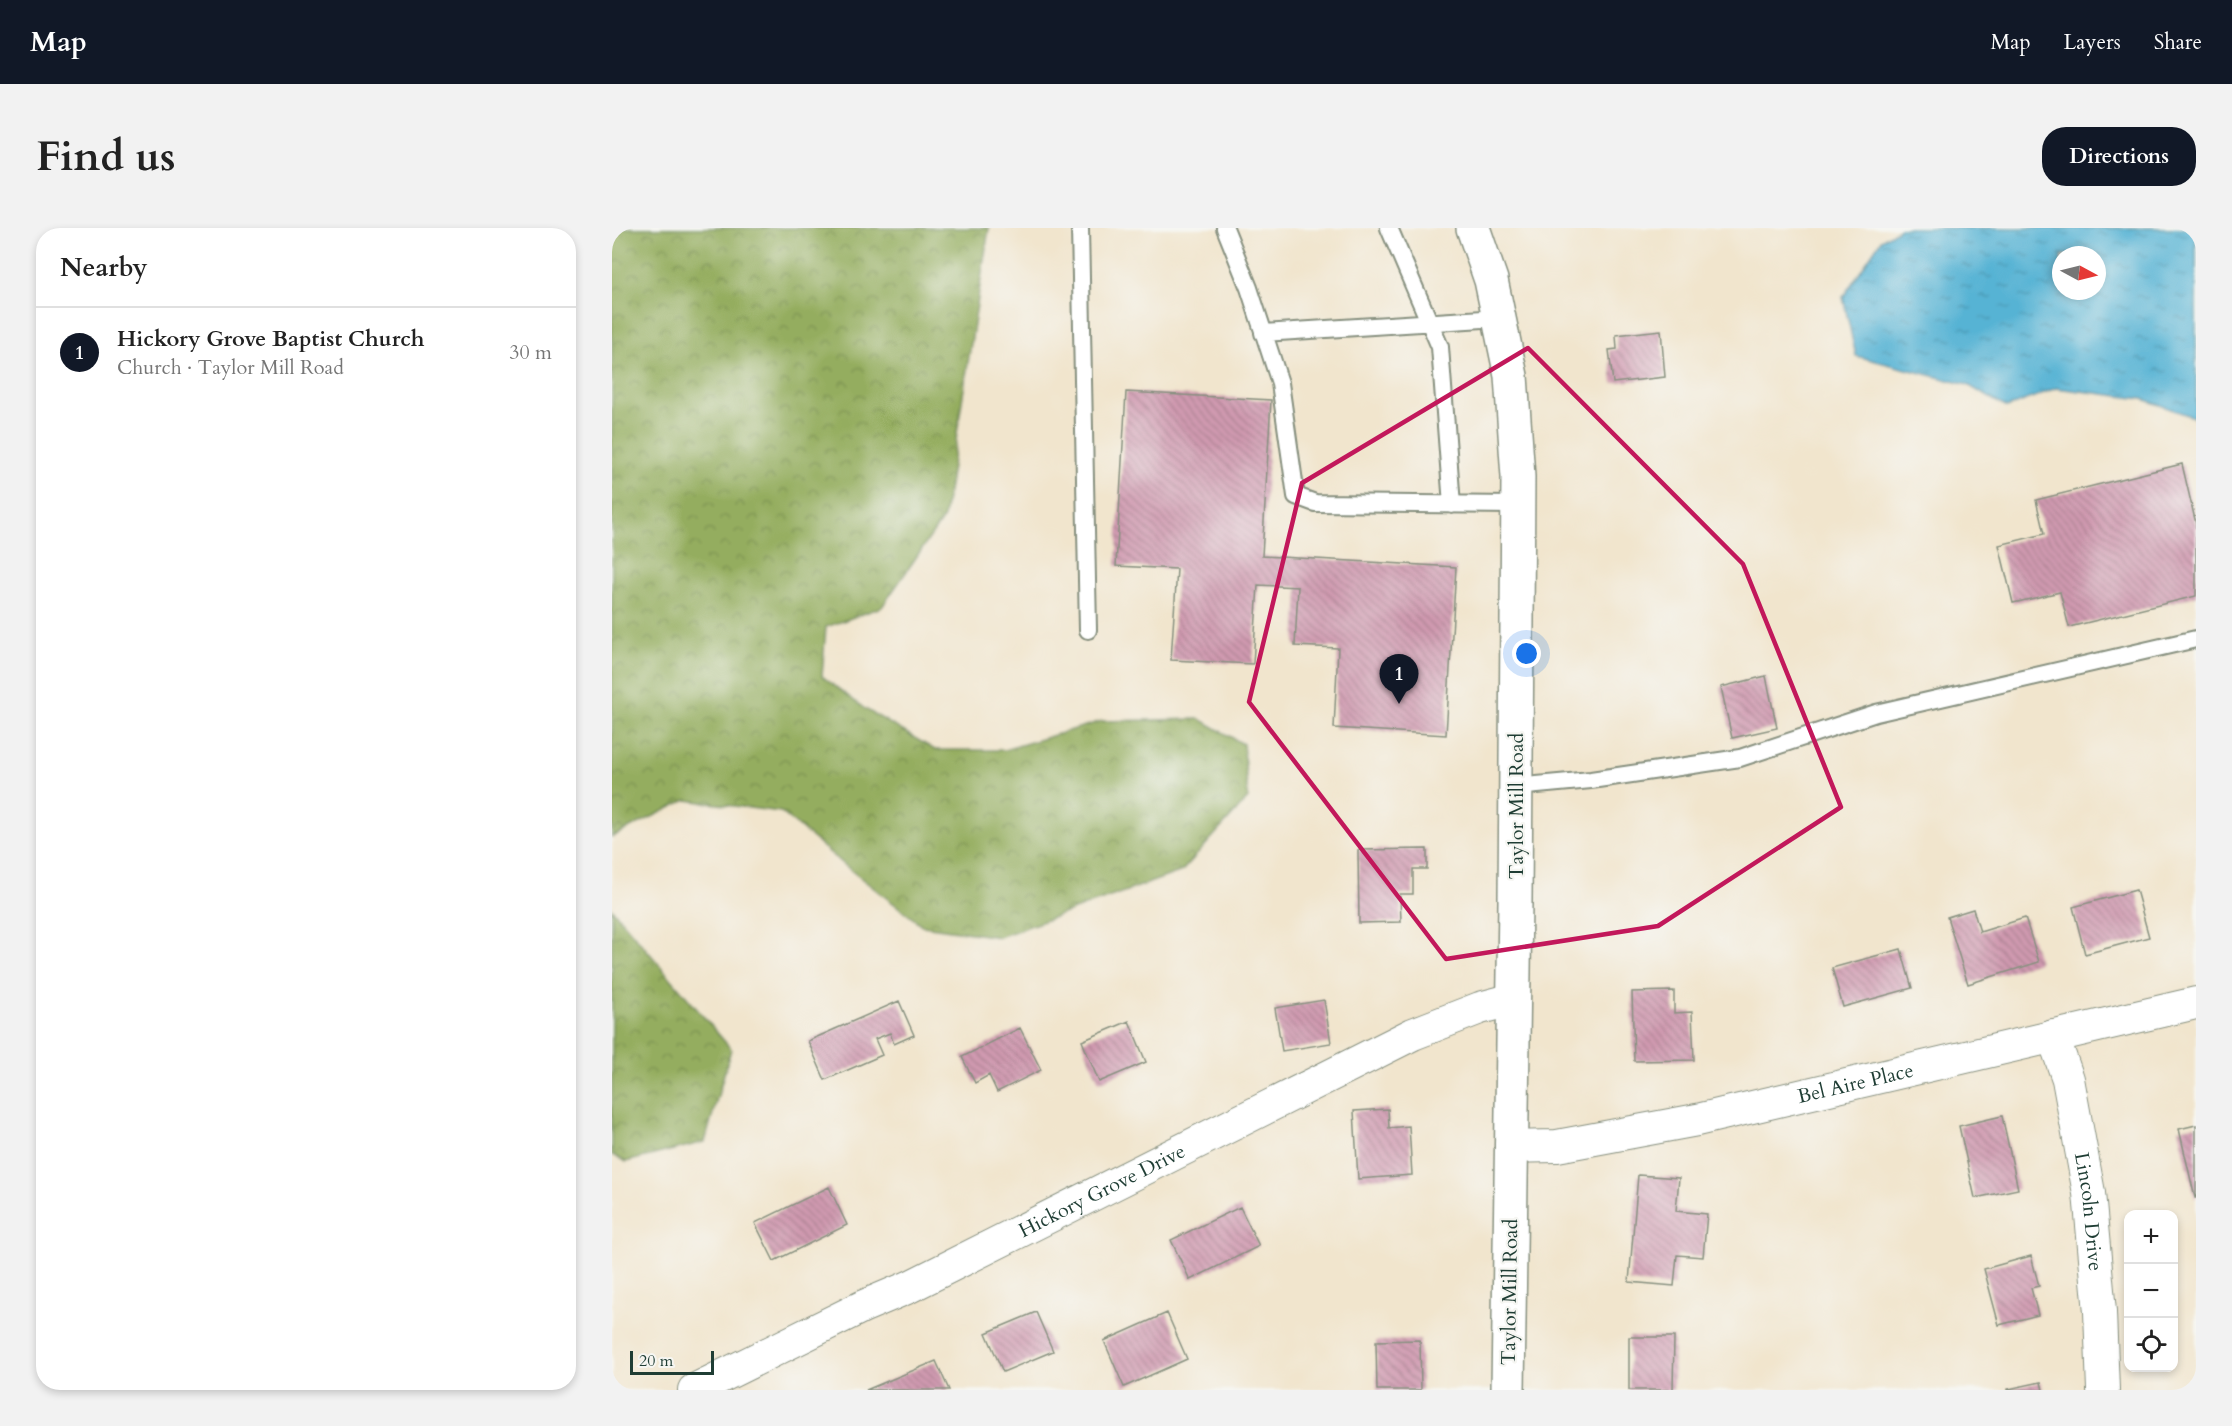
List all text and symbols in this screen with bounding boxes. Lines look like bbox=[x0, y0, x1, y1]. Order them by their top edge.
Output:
text: Map bbox=[30, 23, 87, 61]
text: Map bbox=[1991, 28, 2031, 57]
text: Layers bbox=[2064, 28, 2121, 57]
text: Share bbox=[2154, 28, 2202, 57]
button: Directions bbox=[2042, 127, 2196, 186]
text: Find us bbox=[36, 128, 176, 185]
north arrow bbox=[2052, 246, 2106, 300]
text: Nearby bbox=[60, 250, 148, 285]
text: Hickory Grove Baptist Church bbox=[117, 324, 425, 354]
text: 1 bbox=[74, 339, 85, 366]
text: 30 m bbox=[509, 339, 552, 366]
text: Church · Taylor Mill Road bbox=[117, 354, 344, 381]
your location bbox=[1512, 639, 1541, 668]
pin: 1 bbox=[1380, 654, 1418, 704]
street label: Taylor Mill Road bbox=[1503, 732, 1530, 879]
street label: Bel Aire Place bbox=[1795, 1057, 1916, 1110]
street label: Hickory Grove Drive bbox=[1014, 1138, 1190, 1244]
street label: Lincoln Drive bbox=[2068, 1150, 2109, 1272]
map controls bbox=[2124, 1210, 2178, 1372]
button: + bbox=[2124, 1210, 2178, 1264]
street label: Taylor Mill Road bbox=[1495, 1218, 1524, 1365]
button: − bbox=[2124, 1264, 2178, 1318]
button: locate bbox=[2124, 1318, 2178, 1372]
scale bar bbox=[630, 1348, 714, 1376]
text: 20 m bbox=[639, 1350, 673, 1372]

